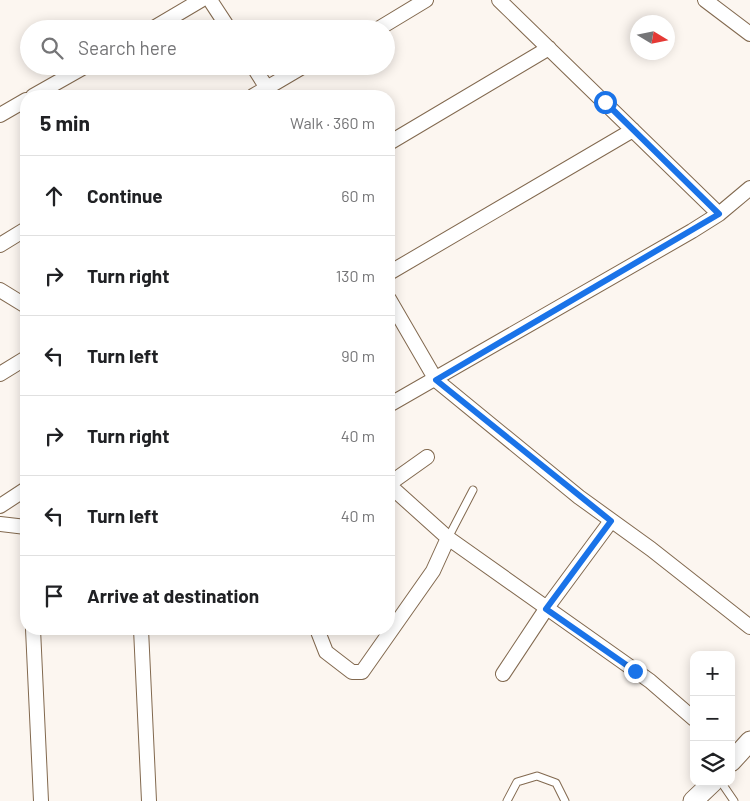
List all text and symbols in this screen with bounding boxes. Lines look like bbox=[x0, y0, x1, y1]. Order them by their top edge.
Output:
north arrow bbox=[630, 15, 675, 60]
search box bbox=[20, 20, 395, 75]
icon: search bbox=[38, 34, 66, 62]
text: Search here bbox=[78, 36, 177, 59]
route start bbox=[594, 91, 617, 114]
text: 5 min bbox=[40, 110, 90, 135]
text: Walk · 360 m bbox=[290, 113, 375, 132]
icon: ahead bbox=[40, 182, 68, 210]
text: Continue bbox=[87, 184, 163, 207]
text: 60 m bbox=[341, 186, 375, 205]
icon: right bbox=[40, 262, 68, 290]
text: Turn right bbox=[87, 264, 169, 287]
text: 130 m bbox=[336, 266, 375, 285]
icon: left bbox=[40, 342, 68, 370]
text: Turn left bbox=[87, 344, 158, 367]
text: 90 m bbox=[341, 346, 375, 365]
icon: right bbox=[40, 422, 68, 450]
text: Turn right bbox=[87, 424, 169, 447]
text: 40 m bbox=[341, 426, 375, 445]
icon: left bbox=[40, 502, 68, 530]
text: Turn left bbox=[87, 504, 158, 527]
text: 40 m bbox=[341, 506, 375, 525]
icon: arrive bbox=[40, 582, 68, 610]
text: Arrive at destination bbox=[87, 584, 259, 607]
map controls bbox=[690, 651, 735, 786]
button: + bbox=[690, 651, 735, 696]
route end bbox=[624, 660, 647, 683]
button: − bbox=[690, 696, 735, 741]
button: layers bbox=[690, 741, 735, 786]

